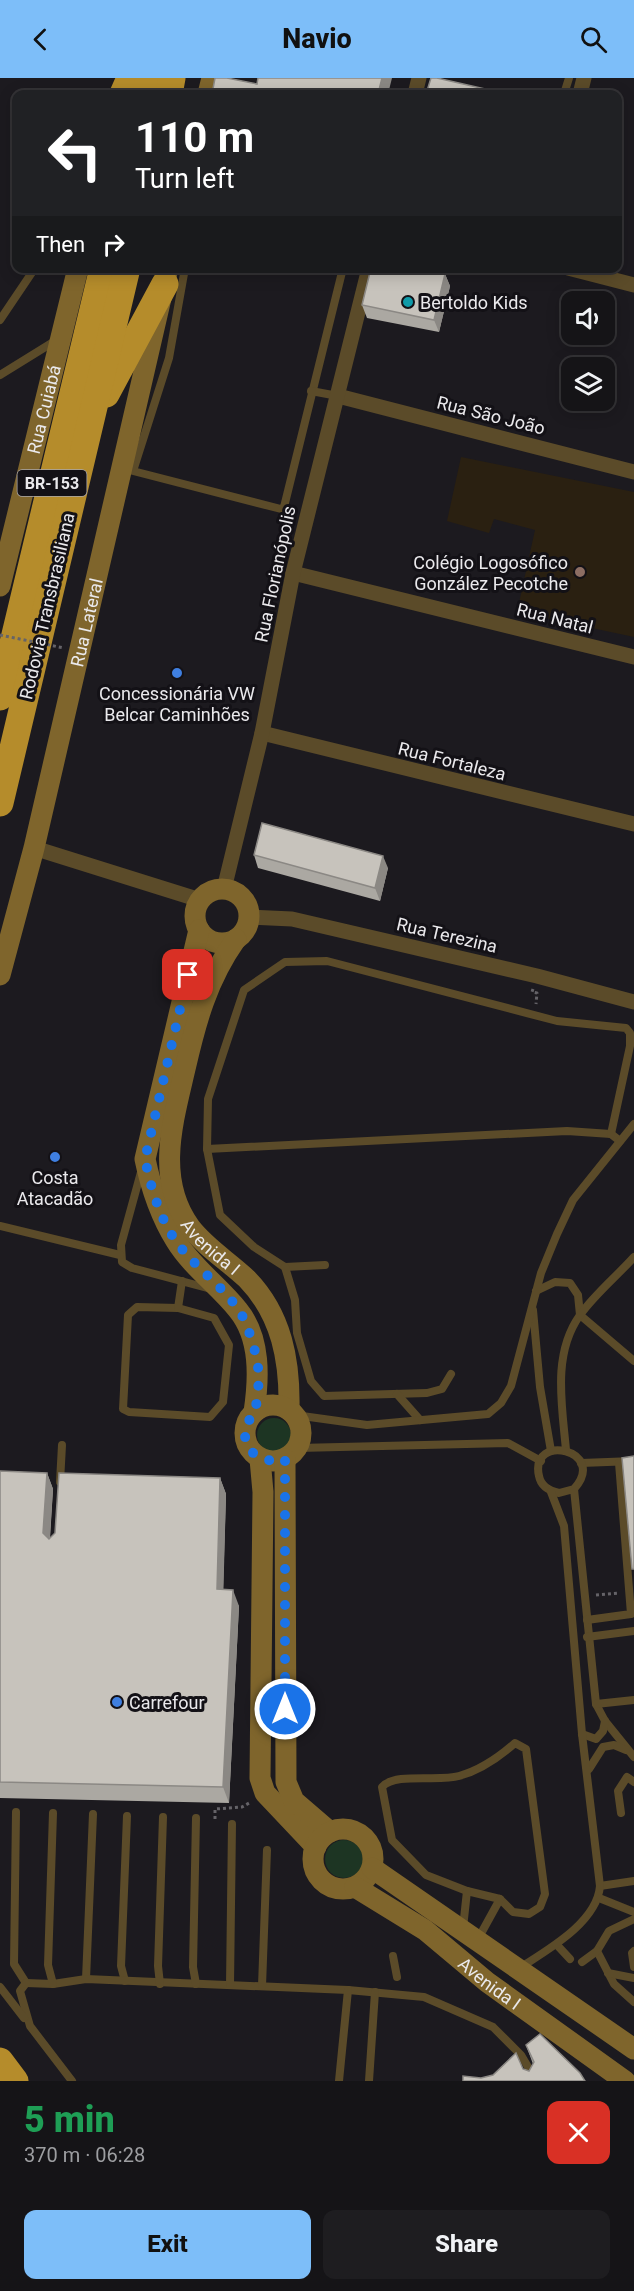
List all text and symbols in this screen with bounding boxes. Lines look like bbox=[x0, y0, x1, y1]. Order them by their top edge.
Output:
icon: back bbox=[24, 23, 57, 56]
text: Navio bbox=[282, 23, 352, 55]
icon: search bbox=[577, 23, 610, 56]
text: 110 m bbox=[135, 113, 254, 162]
icon: left bbox=[36, 114, 114, 192]
text: Turn left bbox=[135, 163, 235, 195]
icon: right bbox=[97, 228, 130, 261]
text: Then bbox=[36, 232, 85, 257]
map controls bbox=[561, 291, 615, 411]
button: sound bbox=[561, 291, 615, 345]
place label: Bertoldo Kids bbox=[420, 292, 528, 313]
marker: Bertoldo Kids bbox=[401, 295, 415, 309]
button: layers bbox=[561, 357, 615, 411]
street label: Rua Cuiabá bbox=[22, 363, 64, 456]
street label: Rua São João bbox=[435, 391, 547, 439]
road number: BR-153 bbox=[17, 470, 86, 496]
street label: Rua Florianópolis bbox=[250, 504, 300, 644]
street label: Rodovia Transbrasiliana bbox=[15, 511, 79, 701]
place label: Colégio Logosófico González Pecotche bbox=[413, 552, 568, 594]
marker: Colégio Logosófico González Pecotche bbox=[573, 565, 587, 579]
street label: Rua Lateral bbox=[66, 576, 106, 669]
street label: Rua Natal bbox=[515, 598, 595, 638]
marker: Concessionária VW Belcar Caminhões bbox=[170, 666, 184, 680]
place label: Concessionária VW Belcar Caminhões bbox=[99, 683, 255, 725]
street label: Rua Fortaleza bbox=[396, 737, 508, 785]
street label: Rua Terezina bbox=[395, 913, 499, 957]
pin bbox=[162, 949, 213, 1000]
icon: arrive bbox=[171, 958, 204, 991]
marker: Costa Atacadão bbox=[48, 1150, 62, 1164]
place label: Costa Atacadão bbox=[17, 1167, 93, 1209]
street label: Avenida I bbox=[177, 1214, 245, 1279]
position arrow bbox=[253, 1677, 317, 1741]
place label: Carrefour bbox=[129, 1692, 205, 1713]
marker: Carrefour bbox=[110, 1695, 124, 1709]
street label: Avenida I bbox=[454, 1952, 525, 2014]
text: 5 min bbox=[24, 2099, 115, 2141]
button: close bbox=[547, 2101, 610, 2164]
text: 370 m · 06:28 bbox=[24, 2143, 145, 2167]
button: Exit bbox=[24, 2210, 311, 2279]
button: Share bbox=[323, 2210, 610, 2279]

